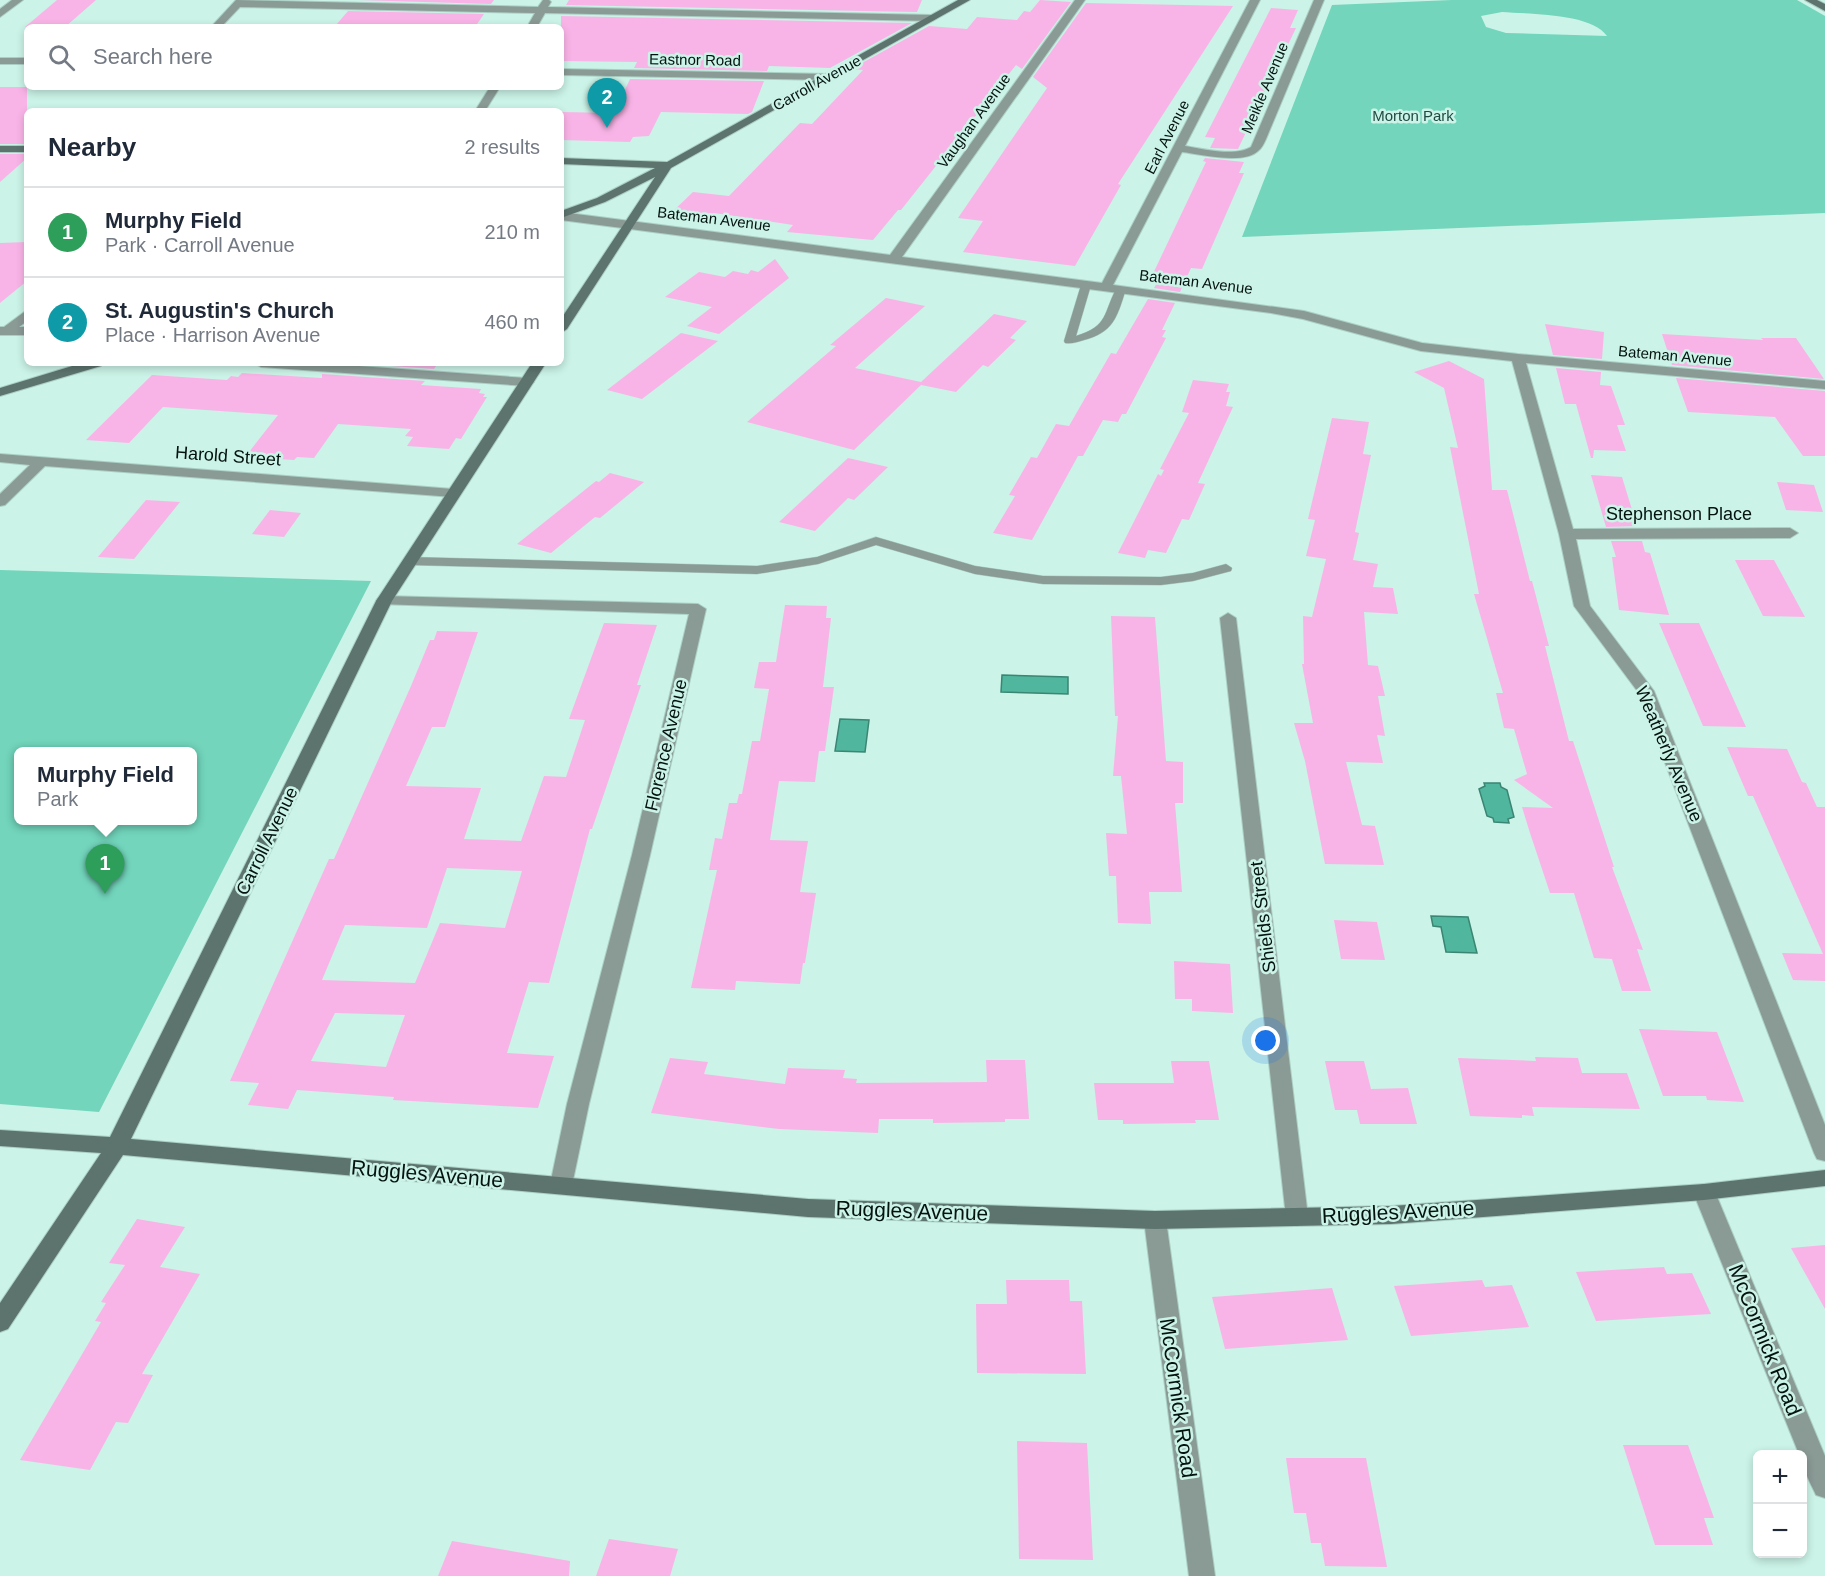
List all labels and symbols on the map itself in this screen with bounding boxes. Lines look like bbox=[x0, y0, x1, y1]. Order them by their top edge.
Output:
street label: Meikle Avenue bbox=[1238, 40, 1291, 136]
street label: Eastnor Road bbox=[649, 50, 741, 69]
street label: Carroll Avenue bbox=[770, 51, 864, 114]
street label: Vaughan Avenue bbox=[934, 70, 1014, 171]
pin: 2 bbox=[588, 78, 626, 128]
street label: Earl Avenue bbox=[1141, 97, 1192, 177]
park label: Morton Park bbox=[1372, 107, 1454, 124]
street label: Bateman Avenue bbox=[656, 203, 772, 234]
street label: Bateman Avenue bbox=[1138, 266, 1254, 297]
street label: Bateman Avenue bbox=[1618, 342, 1733, 369]
street label: Harold Street bbox=[174, 442, 282, 470]
street label: Stephenson Place bbox=[1606, 504, 1752, 524]
street label: Florence Avenue bbox=[641, 677, 691, 813]
street label: Weatherly Avenue bbox=[1631, 683, 1707, 825]
street label: Carroll Avenue bbox=[232, 784, 302, 898]
pin: 1 bbox=[86, 844, 124, 894]
street label: Shields Street bbox=[1246, 860, 1280, 974]
your location bbox=[1251, 1026, 1280, 1055]
street label: Ruggles Avenue bbox=[350, 1155, 504, 1192]
street label: Ruggles Avenue bbox=[835, 1196, 989, 1225]
street label: Ruggles Avenue bbox=[1321, 1196, 1475, 1227]
street label: McCormick Road bbox=[1725, 1261, 1806, 1419]
street label: McCormick Road bbox=[1156, 1317, 1201, 1479]

